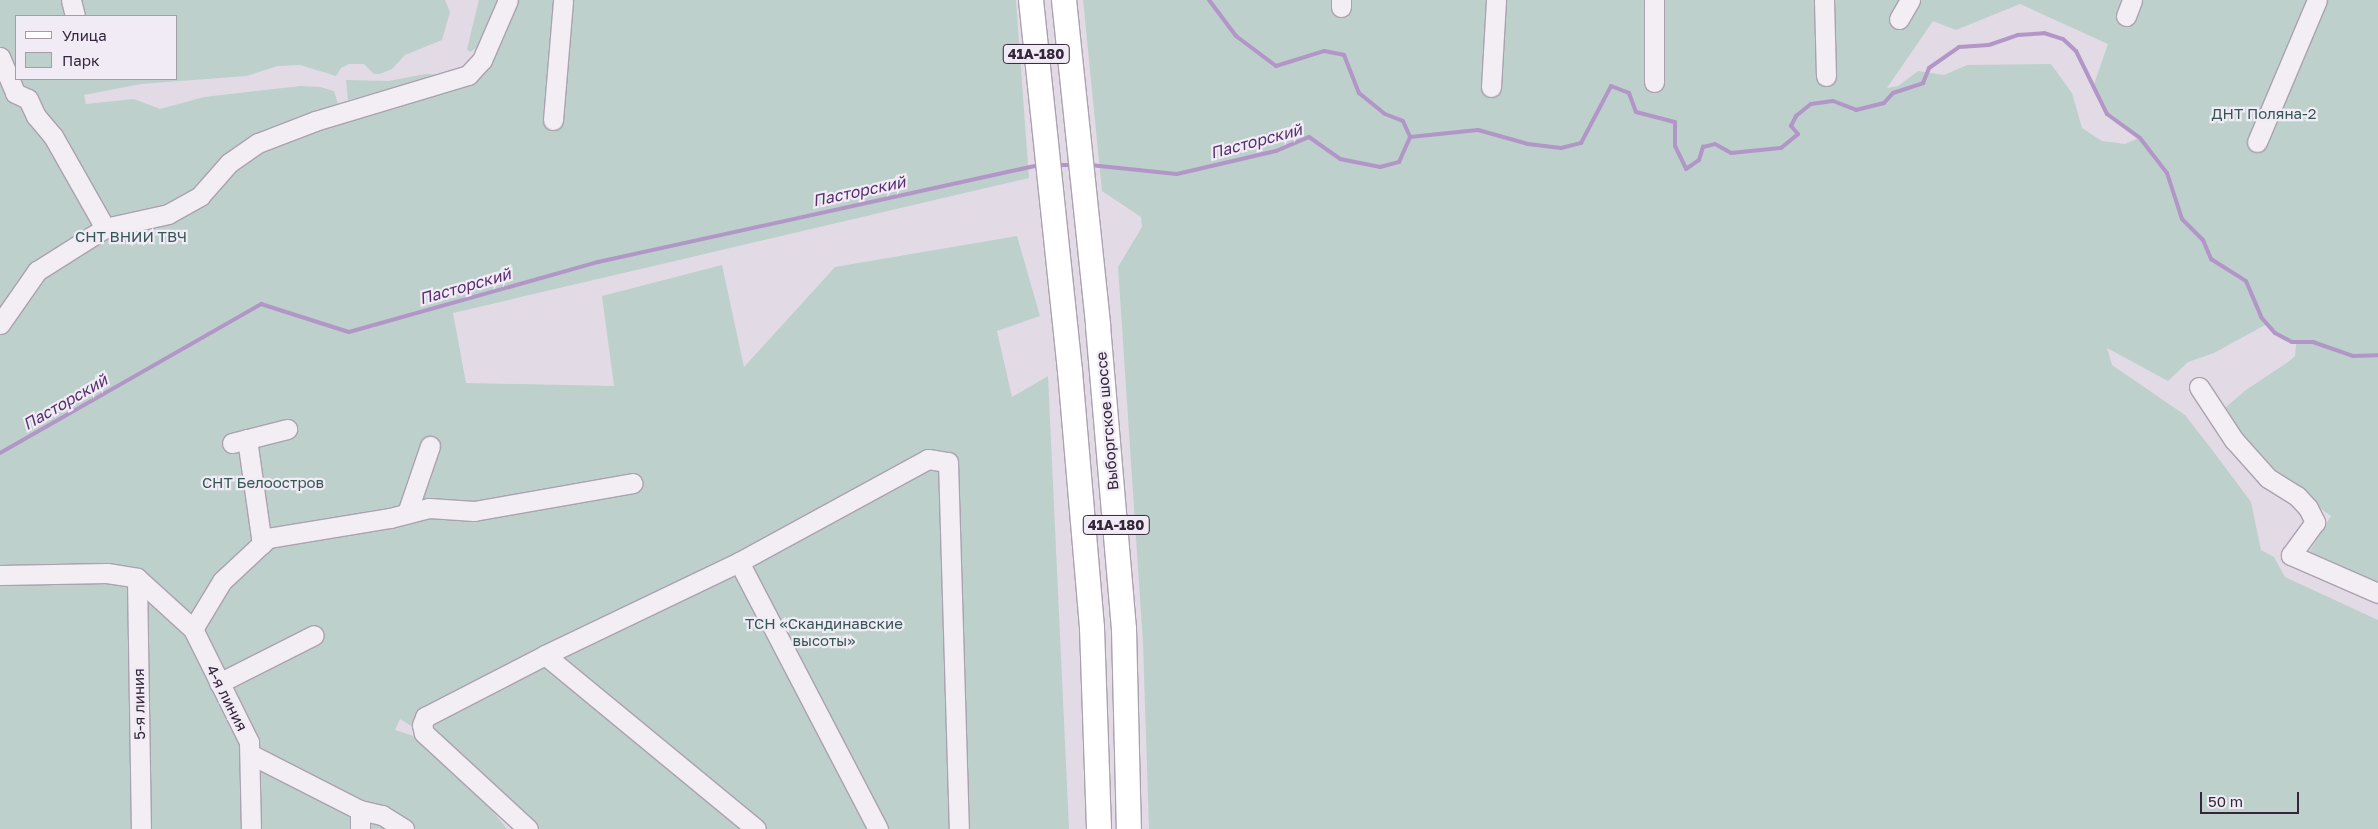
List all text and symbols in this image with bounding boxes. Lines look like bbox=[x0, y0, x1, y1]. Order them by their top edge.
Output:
legend bbox=[15, 15, 178, 80]
text: Улица bbox=[62, 26, 107, 44]
road number: 41А-180 bbox=[1002, 42, 1070, 66]
text: Парк bbox=[62, 51, 100, 69]
park label: ДНТ Поляна-2 bbox=[2212, 105, 2316, 123]
water label: Пасторский bbox=[1208, 120, 1304, 162]
water label: Пасторский bbox=[811, 172, 907, 210]
park label: СНТ ВНИИ ТВЧ bbox=[75, 228, 187, 246]
water label: Пасторский bbox=[417, 264, 513, 308]
street label: Выборгское шоссе bbox=[1092, 351, 1122, 491]
water label: Пасторский bbox=[19, 370, 111, 434]
park label: СНТ Белоостров bbox=[202, 474, 324, 492]
road number: 41А-180 bbox=[1082, 514, 1150, 536]
park label: ТСН «Скандинавские высоты» bbox=[745, 614, 903, 649]
street label: 4-я линия bbox=[203, 662, 251, 734]
street label: 5-я линия bbox=[129, 668, 149, 740]
scale bar bbox=[2203, 782, 2302, 814]
text: 50 m bbox=[2208, 792, 2243, 810]

